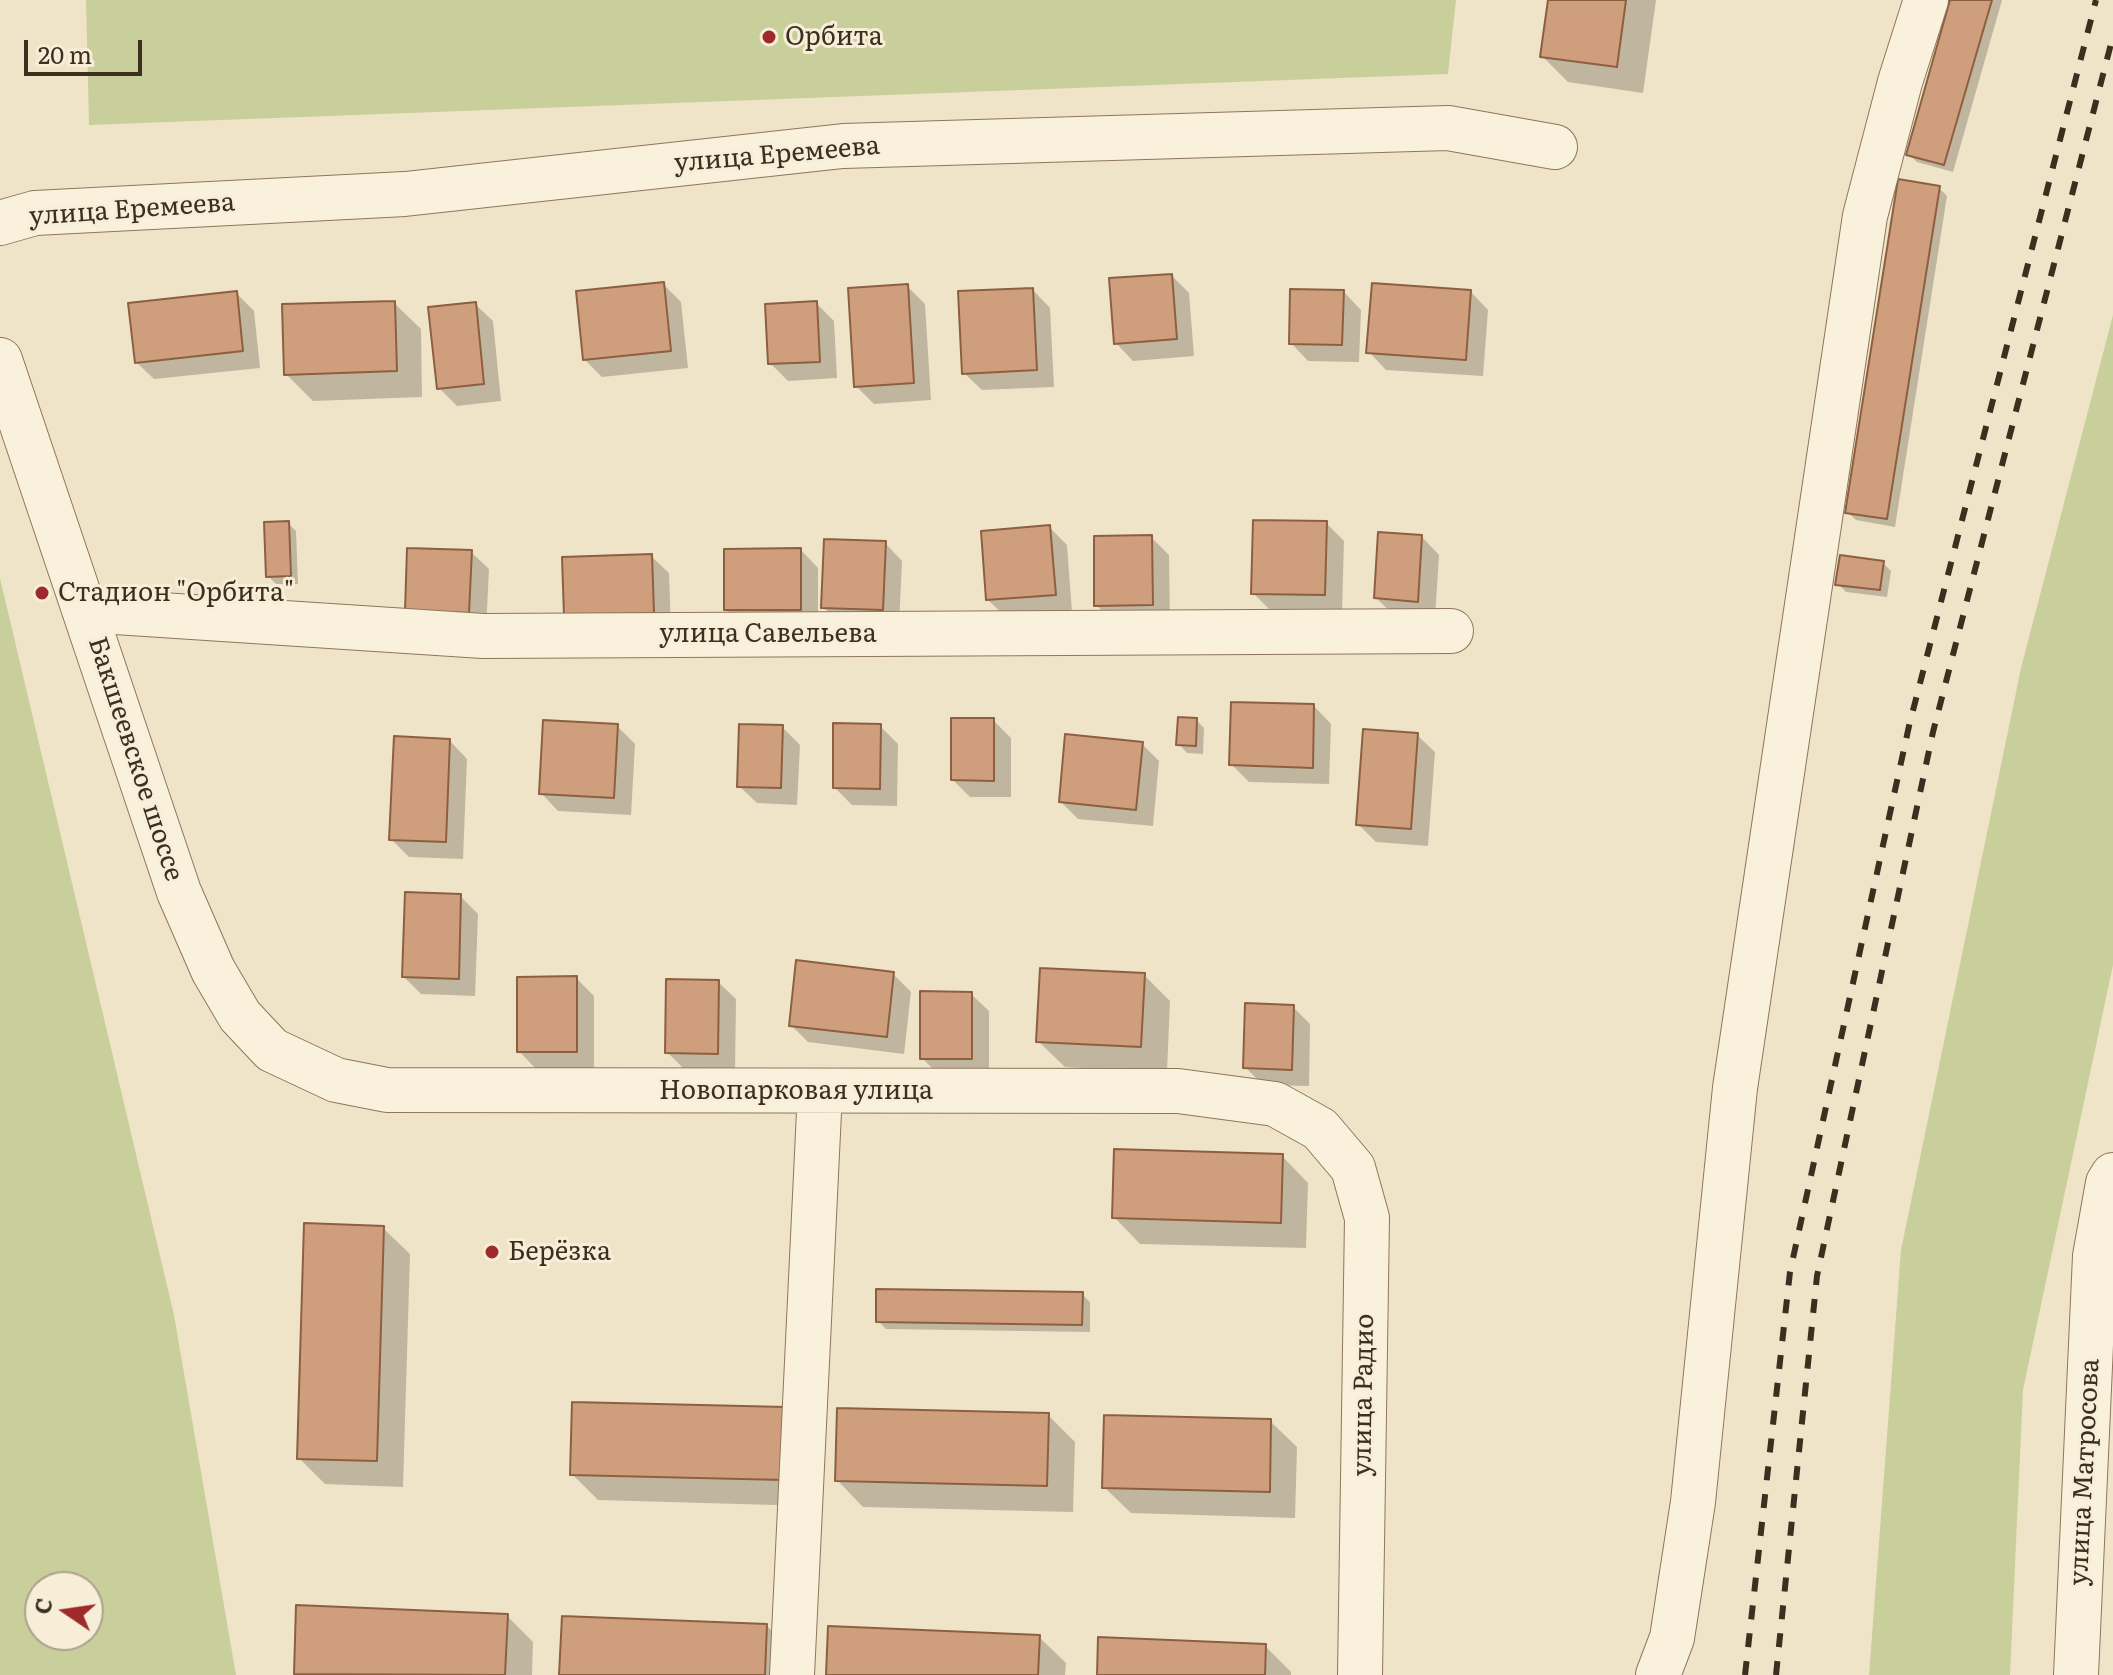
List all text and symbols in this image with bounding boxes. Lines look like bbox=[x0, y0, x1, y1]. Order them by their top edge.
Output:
place label: Орбита bbox=[785, 21, 883, 53]
scale bar bbox=[28, 24, 146, 74]
marker: Орбита bbox=[760, 28, 778, 46]
text: 20 m bbox=[38, 36, 92, 71]
street label: улица Еремеева bbox=[673, 130, 881, 180]
street label: улица Еремеева bbox=[28, 187, 236, 233]
place label: Стадион "Орбита" bbox=[58, 577, 294, 609]
marker: Стадион "Орбита" bbox=[33, 584, 51, 602]
street label: улица Савельева bbox=[659, 618, 877, 650]
street label: Бакшеевское шоссе bbox=[81, 633, 189, 885]
street label: Новопарковая улица bbox=[659, 1075, 933, 1107]
place label: Берёзка bbox=[508, 1236, 611, 1268]
marker: Берёзка bbox=[483, 1243, 501, 1261]
street label: улица Радио bbox=[1347, 1313, 1381, 1477]
street label: улица Матросова bbox=[2063, 1358, 2107, 1586]
north arrow bbox=[24, 1571, 104, 1651]
text: С bbox=[24, 1595, 60, 1617]

